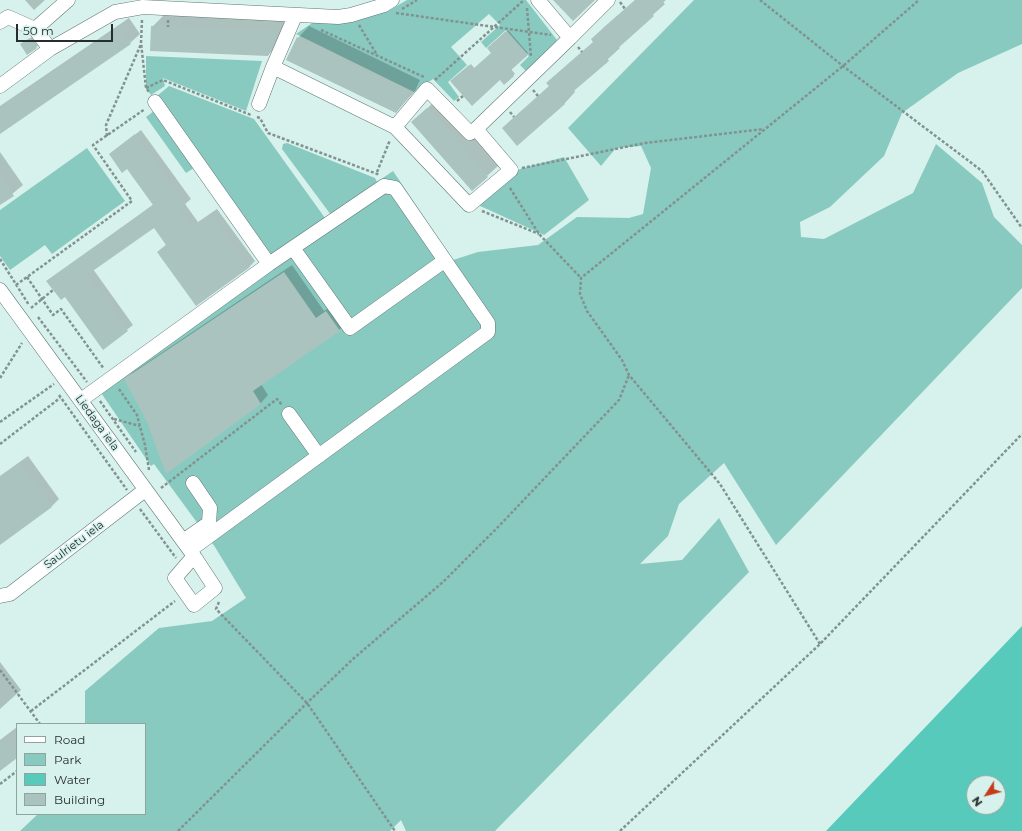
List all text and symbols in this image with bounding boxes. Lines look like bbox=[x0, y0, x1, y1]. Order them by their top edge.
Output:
scale bar bbox=[18, 16, 115, 42]
text: 50 m bbox=[23, 23, 54, 38]
street label: Liedaga iela bbox=[72, 392, 122, 454]
street label: Saulrietu iela bbox=[42, 518, 106, 572]
legend bbox=[16, 723, 146, 815]
text: Road bbox=[54, 732, 85, 747]
text: Park bbox=[54, 752, 81, 767]
text: Water bbox=[54, 772, 90, 787]
north arrow bbox=[966, 775, 1006, 815]
text: Building bbox=[54, 792, 105, 807]
text: N bbox=[969, 794, 985, 809]

